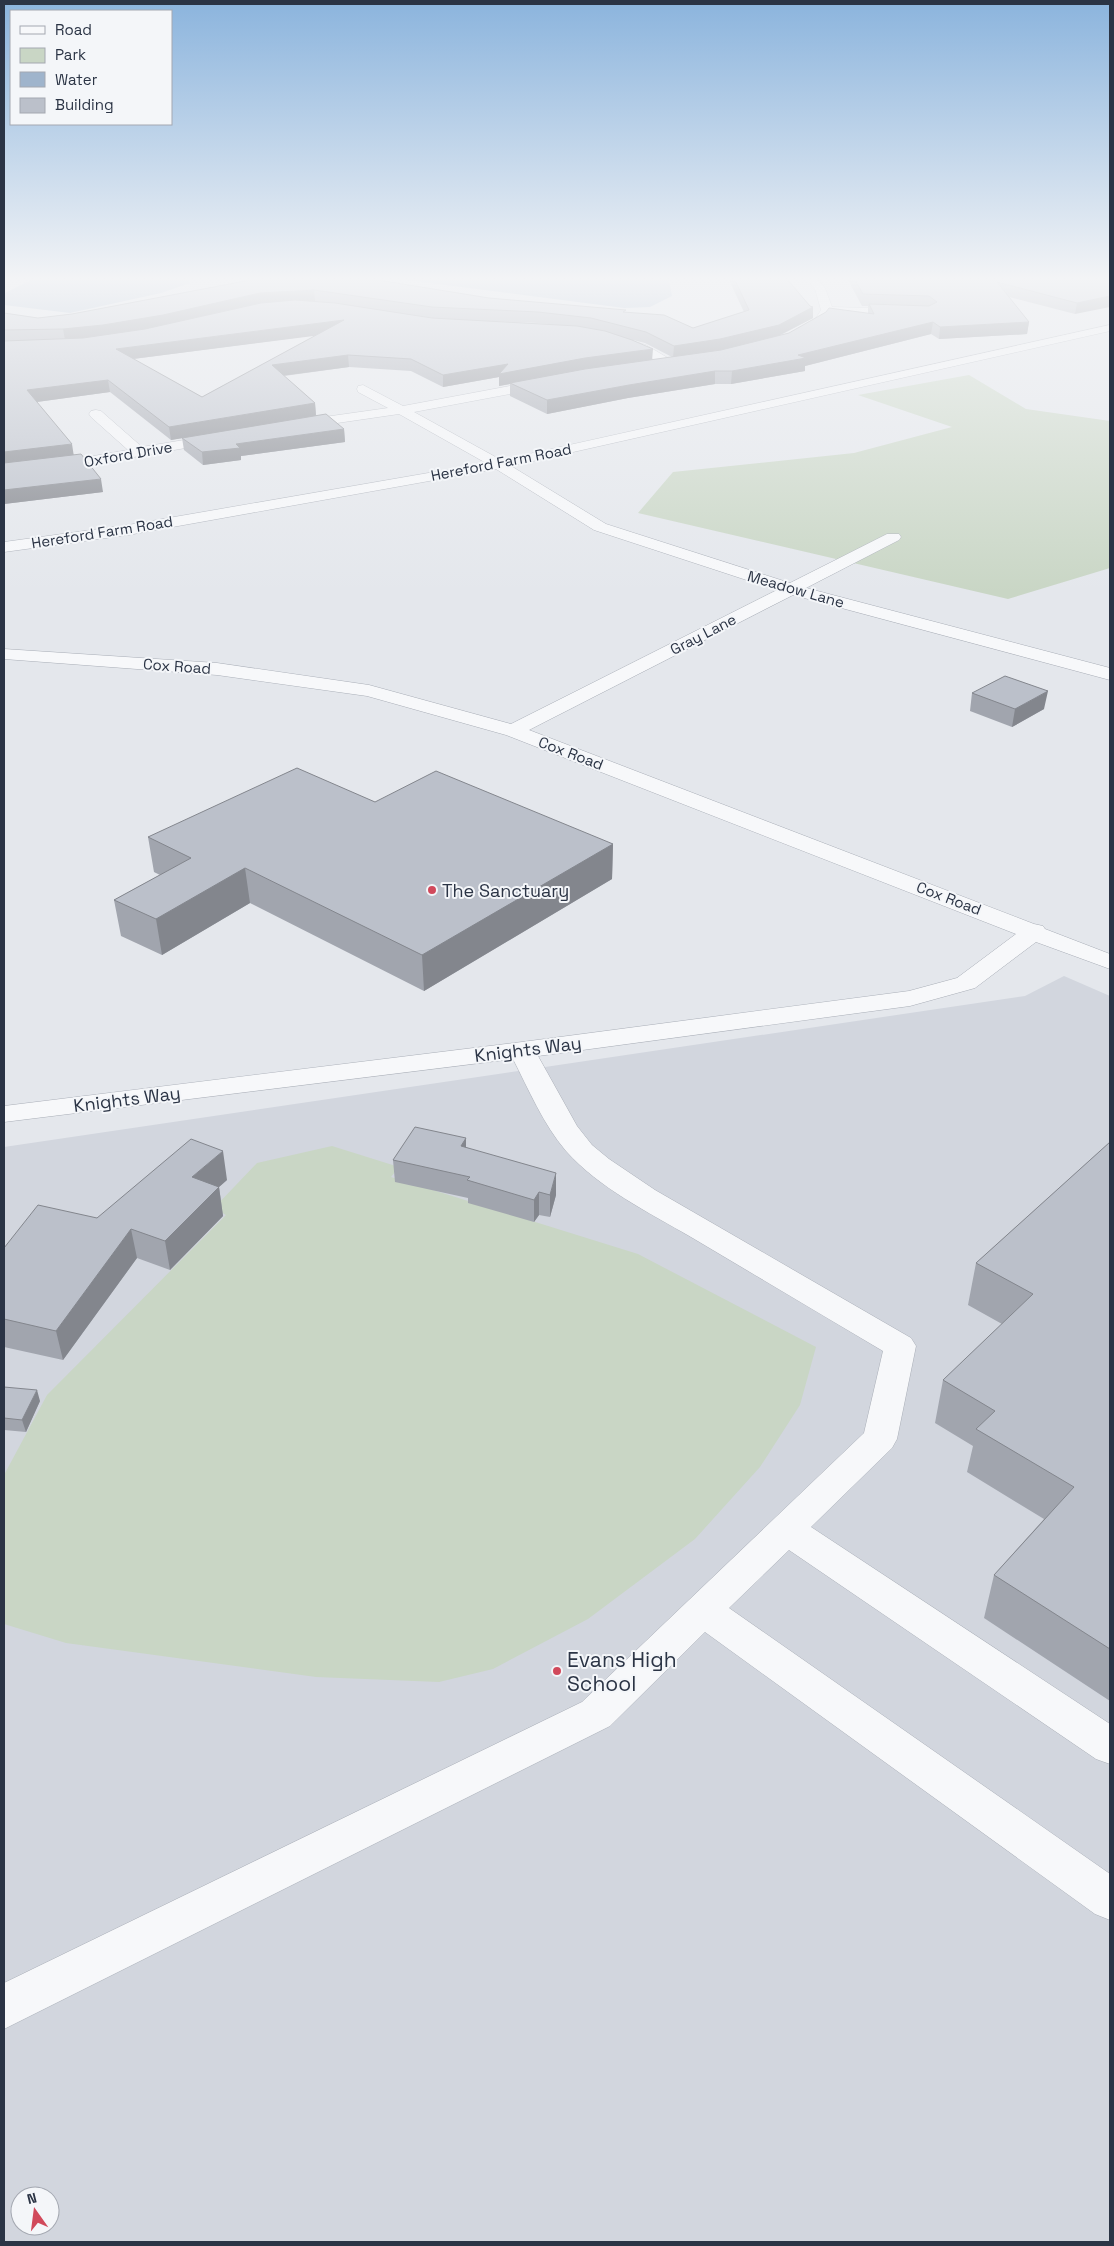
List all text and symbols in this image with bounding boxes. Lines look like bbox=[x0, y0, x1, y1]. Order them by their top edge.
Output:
legend bbox=[10, 10, 172, 125]
text: Road bbox=[55, 20, 92, 39]
text: Park bbox=[55, 45, 86, 64]
text: Water bbox=[55, 70, 98, 89]
text: Building bbox=[55, 95, 114, 114]
street label: Oxford Drive bbox=[82, 437, 174, 471]
street label: Hereford Farm Road bbox=[429, 439, 573, 485]
street label: Hereford Farm Road bbox=[30, 511, 174, 553]
street label: Meadow Lane bbox=[745, 566, 847, 612]
street label: Gray Lane bbox=[667, 609, 739, 659]
street label: Cox Road bbox=[142, 654, 212, 678]
street label: Cox Road bbox=[536, 732, 606, 774]
street label: Cox Road bbox=[914, 877, 984, 919]
place label: The Sanctuary bbox=[442, 879, 569, 902]
marker: The Sanctuary bbox=[426, 884, 438, 896]
street label: Knights Way bbox=[473, 1031, 583, 1067]
street label: Knights Way bbox=[72, 1081, 182, 1117]
place label: Evans High School bbox=[567, 1646, 677, 1697]
marker: Evans High School bbox=[551, 1665, 563, 1677]
north arrow bbox=[10, 2186, 60, 2236]
text: N bbox=[25, 2189, 39, 2208]

